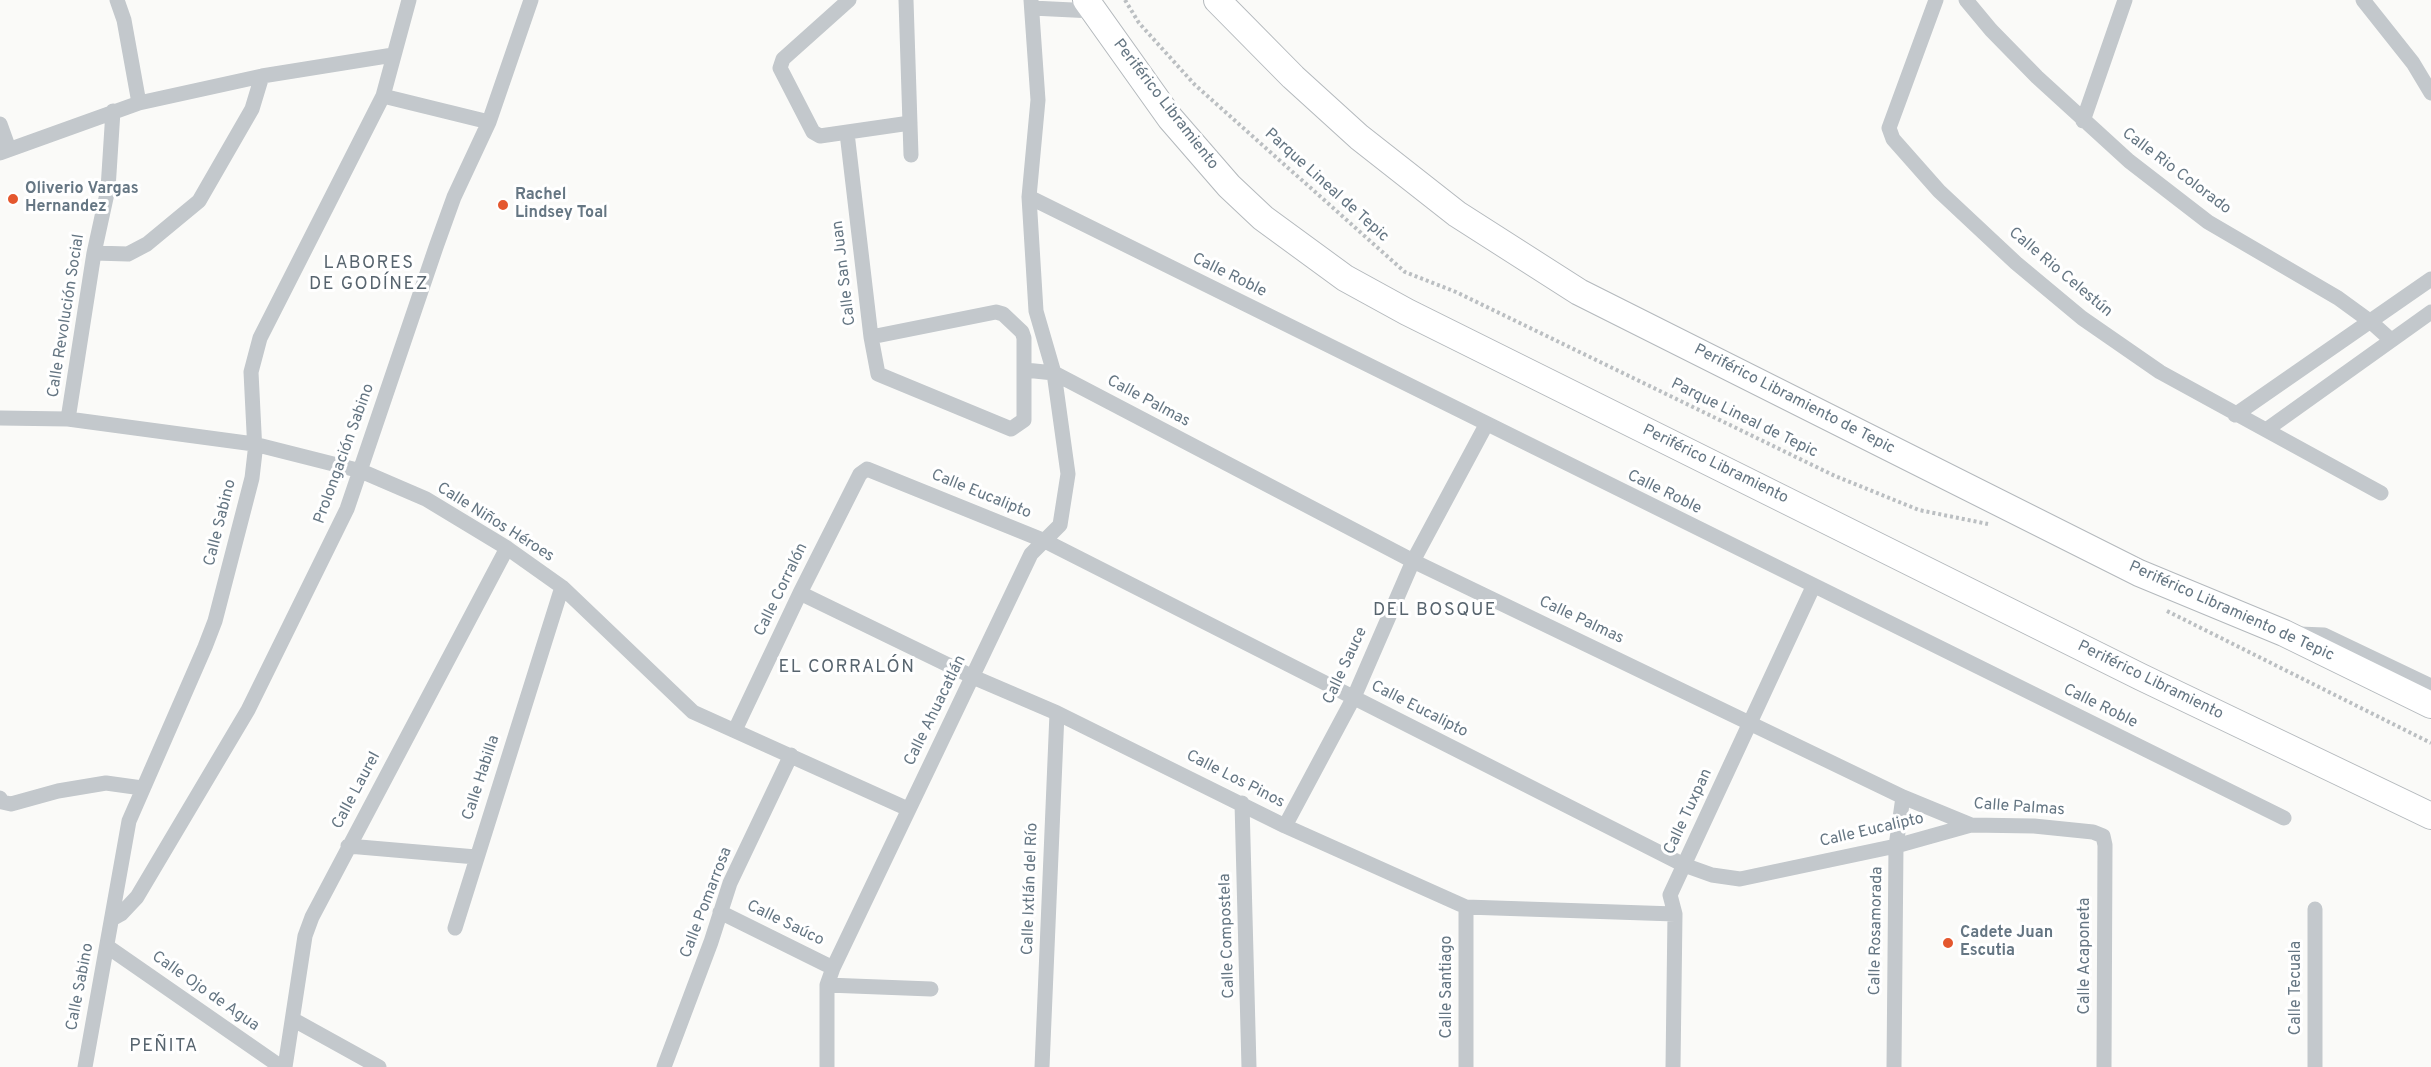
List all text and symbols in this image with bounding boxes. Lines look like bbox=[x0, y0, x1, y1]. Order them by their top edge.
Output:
street label: Periférico Libramiento bbox=[1108, 36, 1222, 174]
street label: Parque Lineal de Tepic bbox=[1260, 125, 1392, 247]
street label: Calle Rio Colorado bbox=[2118, 125, 2234, 219]
place label: Oliverio Vargas Hernandez bbox=[25, 180, 139, 218]
place label: Rachel Lindsey Toal bbox=[515, 186, 608, 224]
marker: Oliverio Vargas Hernandez bbox=[6, 192, 20, 206]
marker: Rachel Lindsey Toal bbox=[496, 198, 510, 212]
street label: Calle San Juan bbox=[829, 219, 861, 327]
street label: Calle Rio Celestún bbox=[2004, 224, 2116, 322]
street label: Calle Revolución Social bbox=[45, 233, 89, 399]
street label: Calle Roble bbox=[1189, 250, 1269, 302]
district label: LABORES DE GODÍNEZ bbox=[309, 253, 429, 296]
street label: Periférico Libramiento de Tepic bbox=[1690, 341, 1898, 459]
street label: Calle Palmas bbox=[1103, 372, 1193, 432]
street label: Parque Lineal de Tepic bbox=[1668, 375, 1820, 463]
street label: Prolongación Sabino bbox=[311, 381, 379, 527]
street label: Periférico Libramiento bbox=[1639, 421, 1791, 509]
street label: Calle Eucalipto bbox=[928, 466, 1034, 524]
street label: Calle Roble bbox=[1624, 467, 1704, 519]
street label: Calle Sabino bbox=[201, 478, 241, 568]
street label: Calle Niños Héroes bbox=[433, 479, 557, 567]
street label: Calle Corralón bbox=[751, 540, 813, 640]
street label: Periférico Libramiento de Tepic bbox=[2125, 558, 2337, 666]
street label: Calle Palmas bbox=[1536, 593, 1626, 649]
district label: DEL BOSQUE bbox=[1373, 600, 1497, 622]
street label: Calle Sauce bbox=[1320, 624, 1372, 708]
street label: Periférico Libramiento bbox=[2074, 637, 2226, 725]
street label: Calle Ahuacatlán bbox=[901, 653, 971, 769]
district label: EL CORRALÓN bbox=[779, 657, 915, 679]
street label: Calle Eucalipto bbox=[1367, 677, 1471, 743]
street label: Calle Roble bbox=[2060, 681, 2140, 733]
street label: Calle Habilla bbox=[459, 733, 505, 823]
street label: Calle Los Pinos bbox=[1182, 747, 1288, 813]
street label: Calle Laurel bbox=[329, 749, 385, 833]
street label: Calle Tuxpan bbox=[1661, 766, 1717, 858]
street label: Calle Palmas bbox=[1973, 795, 2065, 821]
street label: Calle Eucalipto bbox=[1818, 810, 1926, 852]
street label: Calle Ixtlán del Río bbox=[1019, 822, 1043, 956]
street label: Calle Pomarrosa bbox=[677, 845, 737, 961]
street label: Calle Rosamorada bbox=[1866, 866, 1888, 996]
street label: Calle Compostela bbox=[1216, 873, 1240, 999]
street label: Calle Saúco bbox=[743, 897, 827, 951]
street label: Calle Acaponeta bbox=[2076, 898, 2096, 1014]
place label: Cadete Juan Escutia bbox=[1960, 924, 2053, 962]
street label: Calle Santiago bbox=[1438, 936, 1458, 1038]
marker: Cadete Juan Escutia bbox=[1941, 936, 1955, 950]
street label: Calle Tecuala bbox=[2287, 941, 2307, 1035]
street label: Calle Sabino bbox=[63, 942, 99, 1032]
street label: Calle Ojo de Agua bbox=[148, 948, 262, 1036]
district label: PEÑITA bbox=[129, 1036, 199, 1058]

